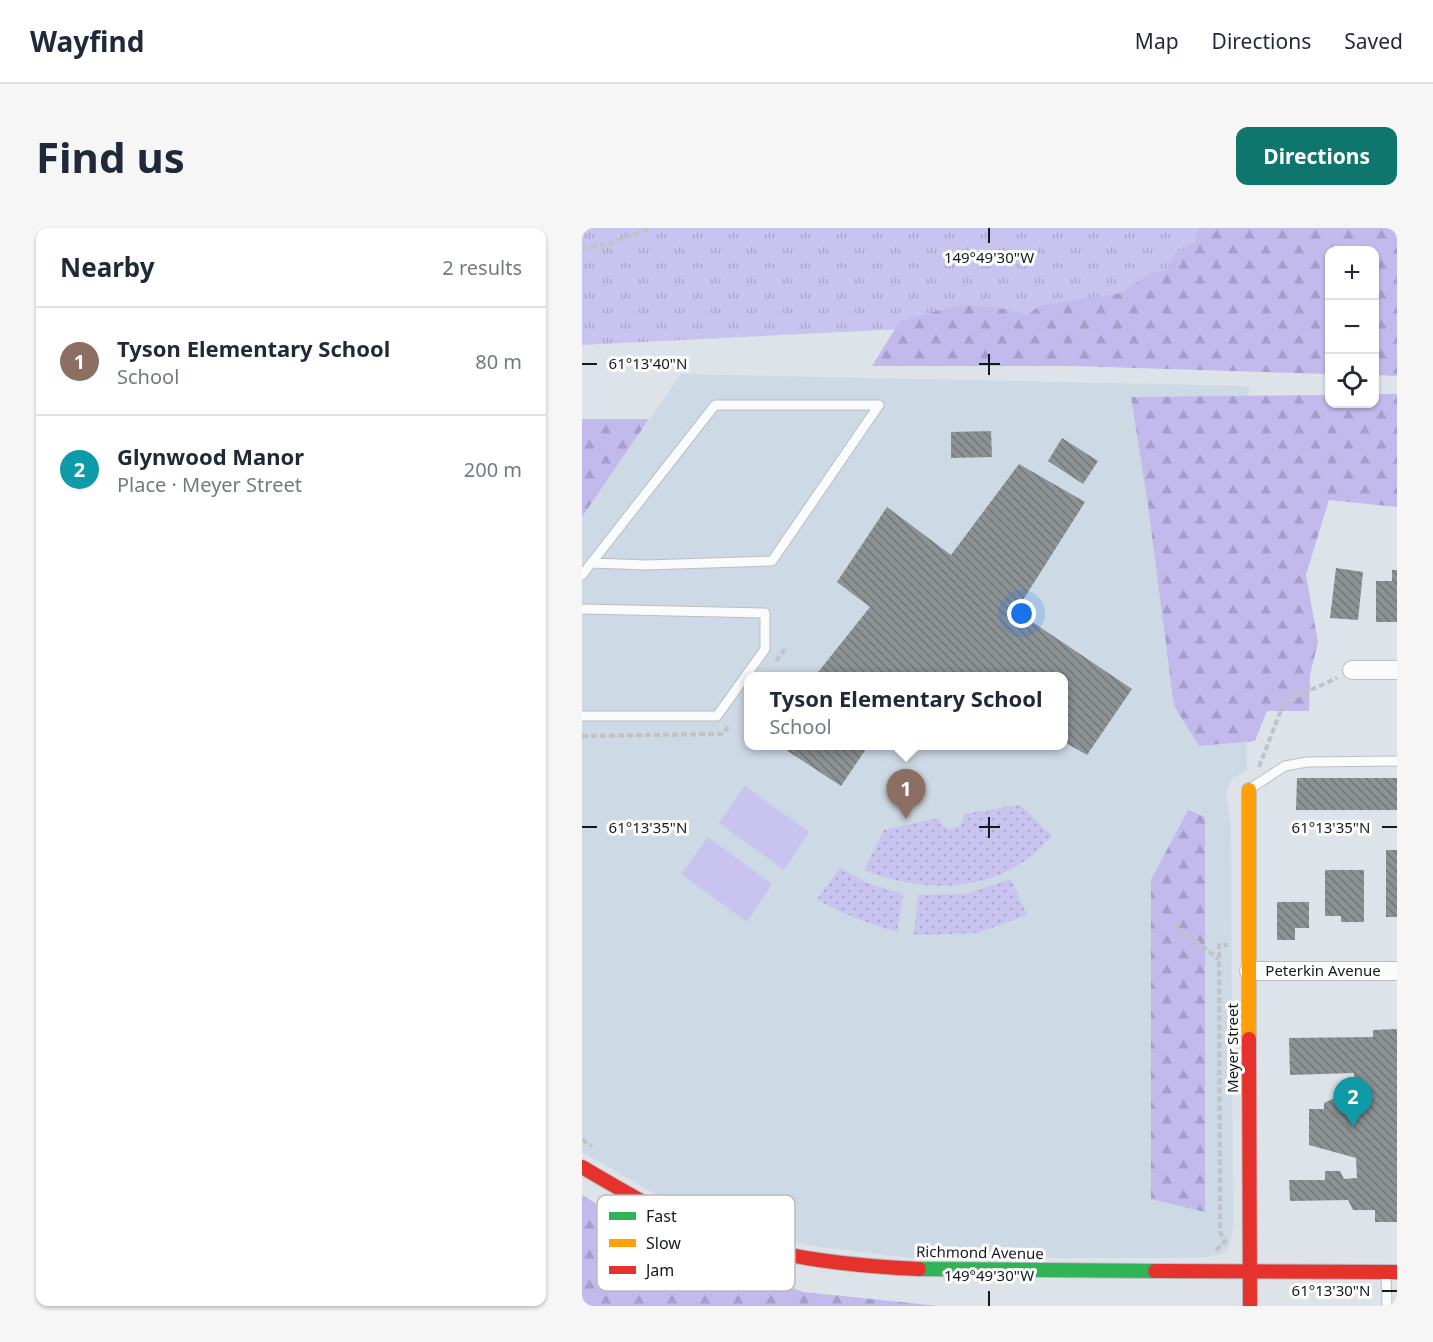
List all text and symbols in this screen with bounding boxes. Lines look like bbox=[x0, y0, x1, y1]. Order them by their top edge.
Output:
text: Wayfind bbox=[30, 22, 144, 60]
text: Map bbox=[1135, 27, 1179, 55]
text: Directions bbox=[1212, 27, 1311, 55]
text: Saved bbox=[1344, 27, 1403, 55]
button: Directions bbox=[1236, 127, 1397, 185]
text: Find us bbox=[36, 128, 185, 185]
map controls bbox=[1325, 246, 1379, 408]
button: + bbox=[1325, 246, 1379, 300]
text: 149°49'30"W bbox=[944, 247, 1034, 267]
text: Nearby bbox=[60, 249, 155, 285]
text: 2 results bbox=[442, 254, 522, 281]
button: − bbox=[1325, 300, 1379, 354]
text: Tyson Elementary School bbox=[117, 333, 390, 363]
text: 1 bbox=[74, 348, 85, 375]
text: 80 m bbox=[475, 348, 522, 375]
text: 61°13'40"N bbox=[609, 353, 687, 373]
button: locate bbox=[1325, 354, 1379, 408]
text: School bbox=[117, 363, 179, 390]
text: Glynwood Manor bbox=[117, 441, 304, 471]
text: 2 bbox=[74, 456, 85, 483]
text: 200 m bbox=[464, 456, 522, 483]
text: Place · Meyer Street bbox=[117, 471, 302, 498]
your location bbox=[1007, 599, 1036, 628]
popup bbox=[744, 672, 1068, 750]
text: Tyson Elementary School bbox=[769, 683, 1043, 713]
text: School bbox=[769, 713, 832, 740]
pin: 1 bbox=[886, 770, 926, 819]
text: 61°13'35"N bbox=[609, 817, 687, 837]
text: 61°13'35"N bbox=[1292, 817, 1370, 837]
street label: Peterkin Avenue bbox=[1265, 960, 1381, 980]
street label: Meyer Street bbox=[1222, 1002, 1242, 1093]
pin: 2 bbox=[1334, 1078, 1372, 1127]
legend bbox=[597, 1195, 795, 1291]
text: Fast bbox=[646, 1205, 677, 1227]
text: Slow bbox=[646, 1232, 681, 1254]
street label: Richmond Avenue bbox=[916, 1241, 1044, 1263]
text: Jam bbox=[644, 1259, 674, 1281]
text: 149°49'30"W bbox=[944, 1265, 1034, 1285]
text: 61°13'30"N bbox=[1292, 1280, 1370, 1300]

